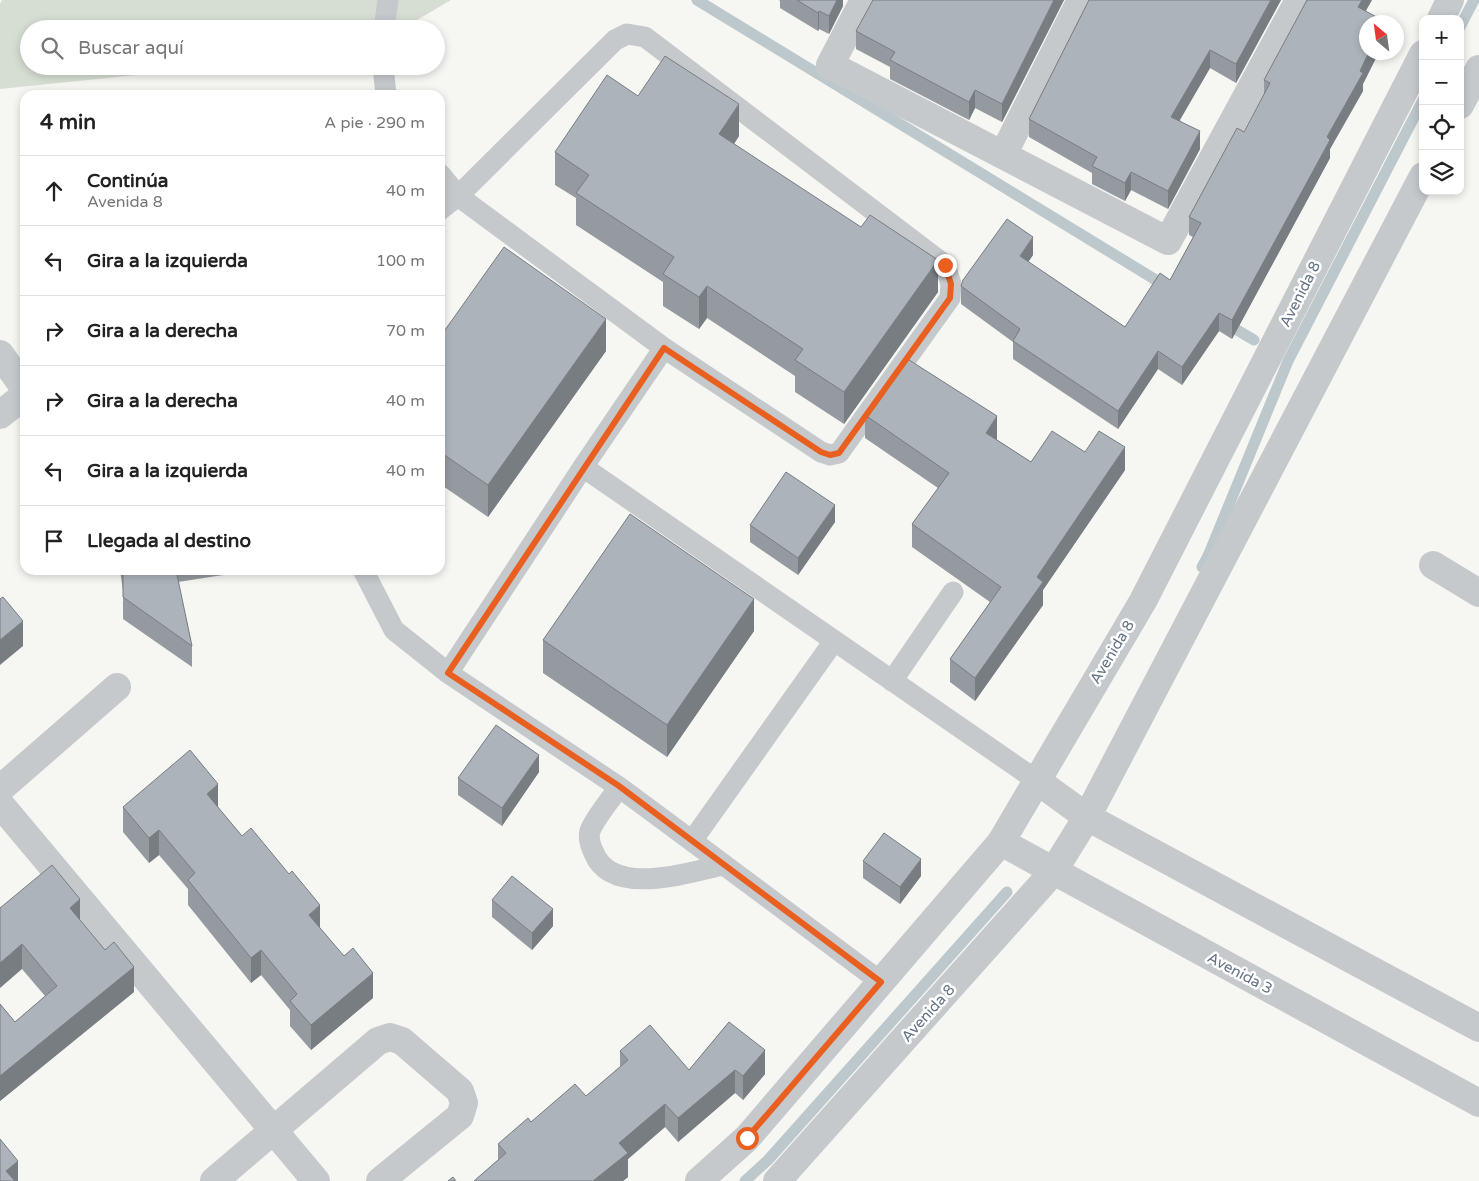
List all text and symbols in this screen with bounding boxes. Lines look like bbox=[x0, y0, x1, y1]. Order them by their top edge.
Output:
north arrow bbox=[1359, 15, 1404, 60]
map controls bbox=[1419, 15, 1464, 195]
button: + bbox=[1419, 15, 1464, 60]
search box bbox=[20, 20, 445, 75]
icon: search bbox=[38, 34, 66, 62]
text: Buscar aquí bbox=[78, 37, 184, 59]
button: − bbox=[1419, 60, 1464, 105]
button: locate bbox=[1419, 105, 1464, 150]
text: 4 min bbox=[40, 110, 96, 135]
text: A pie · 290 m bbox=[324, 113, 425, 133]
button: layers bbox=[1419, 150, 1464, 195]
text: Continúa bbox=[87, 170, 169, 192]
icon: ahead bbox=[40, 177, 68, 205]
text: 40 m bbox=[386, 181, 425, 201]
text: Avenida 8 bbox=[87, 192, 163, 212]
icon: left bbox=[40, 247, 68, 275]
text: Gira a la izquierda bbox=[87, 250, 248, 272]
text: 100 m bbox=[376, 251, 425, 271]
route end bbox=[934, 254, 957, 277]
street label: Avenida 8 bbox=[1276, 258, 1324, 330]
icon: right bbox=[40, 317, 68, 345]
text: Gira a la derecha bbox=[87, 320, 238, 342]
text: 70 m bbox=[386, 321, 425, 341]
icon: right bbox=[40, 387, 68, 415]
text: Gira a la derecha bbox=[87, 390, 238, 412]
text: 40 m bbox=[386, 391, 425, 411]
icon: left bbox=[40, 457, 68, 485]
text: Gira a la izquierda bbox=[87, 460, 248, 482]
text: 40 m bbox=[386, 461, 425, 481]
icon: arrive bbox=[40, 527, 68, 555]
text: Llegada al destino bbox=[87, 530, 251, 552]
street label: Avenida 8 bbox=[1086, 617, 1138, 687]
street label: Avenida 3 bbox=[1204, 948, 1276, 998]
street label: Avenida 8 bbox=[898, 981, 958, 1045]
route start bbox=[736, 1127, 759, 1150]

